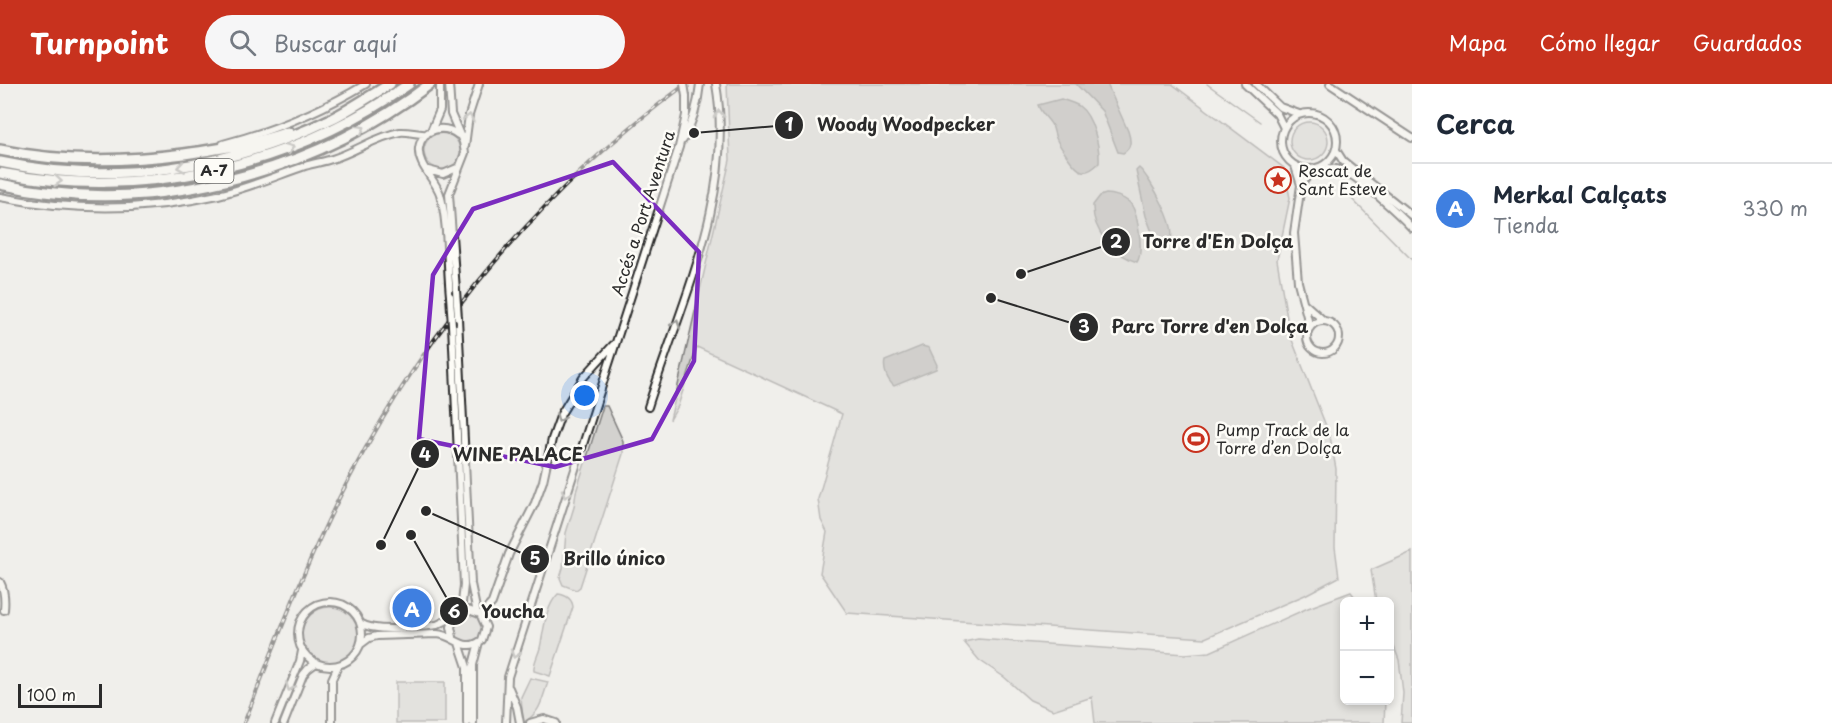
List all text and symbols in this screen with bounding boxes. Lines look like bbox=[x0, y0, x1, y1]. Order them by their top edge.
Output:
search box bbox=[205, 15, 625, 69]
text: Turnpoint bbox=[30, 21, 169, 64]
icon: search bbox=[226, 26, 259, 59]
text: Buscar aquí bbox=[274, 26, 398, 59]
text: Mapa bbox=[1449, 26, 1507, 58]
text: Cómo llegar bbox=[1540, 26, 1660, 58]
text: Guardados bbox=[1693, 26, 1802, 58]
text: Cerca bbox=[1436, 104, 1515, 143]
callout: Woody Woodpecker bbox=[774, 107, 1008, 143]
one-way arrow bbox=[713, 110, 726, 119]
text: 1 bbox=[785, 110, 794, 137]
text: Woody Woodpecker bbox=[817, 110, 996, 137]
one-way arrow bbox=[462, 113, 475, 123]
one-way arrow bbox=[355, 125, 365, 136]
street label: Accés a Port Aventura bbox=[604, 127, 680, 298]
one-way arrow bbox=[284, 143, 295, 155]
place label: Rescat de Sant Esteve bbox=[1298, 158, 1387, 200]
road number: A-7 bbox=[194, 159, 234, 183]
one-way arrow bbox=[176, 160, 186, 172]
place icon: Rescat de Sant Esteve bbox=[1263, 165, 1293, 195]
one-way arrow bbox=[53, 174, 62, 187]
text: Merkal Calçats bbox=[1493, 177, 1667, 210]
text: A bbox=[1448, 193, 1463, 223]
text: 330 m bbox=[1742, 193, 1808, 223]
text: Tienda bbox=[1493, 210, 1559, 240]
callout: Torre d'En Dolça bbox=[1101, 224, 1306, 260]
text: 2 bbox=[1110, 227, 1123, 254]
text: Torre d'En Dolça bbox=[1143, 227, 1293, 254]
callout: Parc Torre d'en Dolça bbox=[1069, 309, 1320, 345]
text: 3 bbox=[1078, 312, 1090, 339]
text: Parc Torre d'en Dolça bbox=[1112, 312, 1308, 339]
one-way arrow bbox=[669, 319, 682, 330]
your location bbox=[570, 381, 599, 410]
one-way arrow bbox=[555, 412, 567, 423]
place label: Pump Track de la Torre d’en Dolça bbox=[1216, 417, 1349, 459]
sports icon: Pump Track de la Torre d’en Dolça bbox=[1181, 424, 1211, 454]
callout: WINE PALACE bbox=[410, 436, 595, 472]
text: 4 bbox=[419, 440, 431, 467]
text: WINE PALACE bbox=[453, 440, 583, 467]
one-way arrow bbox=[561, 488, 573, 499]
callout: Brillo único bbox=[520, 541, 677, 577]
text: 5 bbox=[529, 544, 541, 571]
text: Brillo único bbox=[563, 544, 665, 571]
pin: A bbox=[392, 586, 432, 630]
callout: Youcha bbox=[439, 593, 557, 629]
text: 6 bbox=[448, 597, 461, 624]
text: Youcha bbox=[481, 597, 545, 624]
map controls bbox=[1340, 597, 1394, 705]
button: + bbox=[1340, 597, 1394, 651]
one-way arrow bbox=[510, 648, 522, 659]
button: − bbox=[1340, 651, 1394, 705]
scale bar bbox=[18, 681, 102, 708]
one-way arrow bbox=[285, 681, 297, 692]
text: 100 m bbox=[27, 682, 76, 706]

